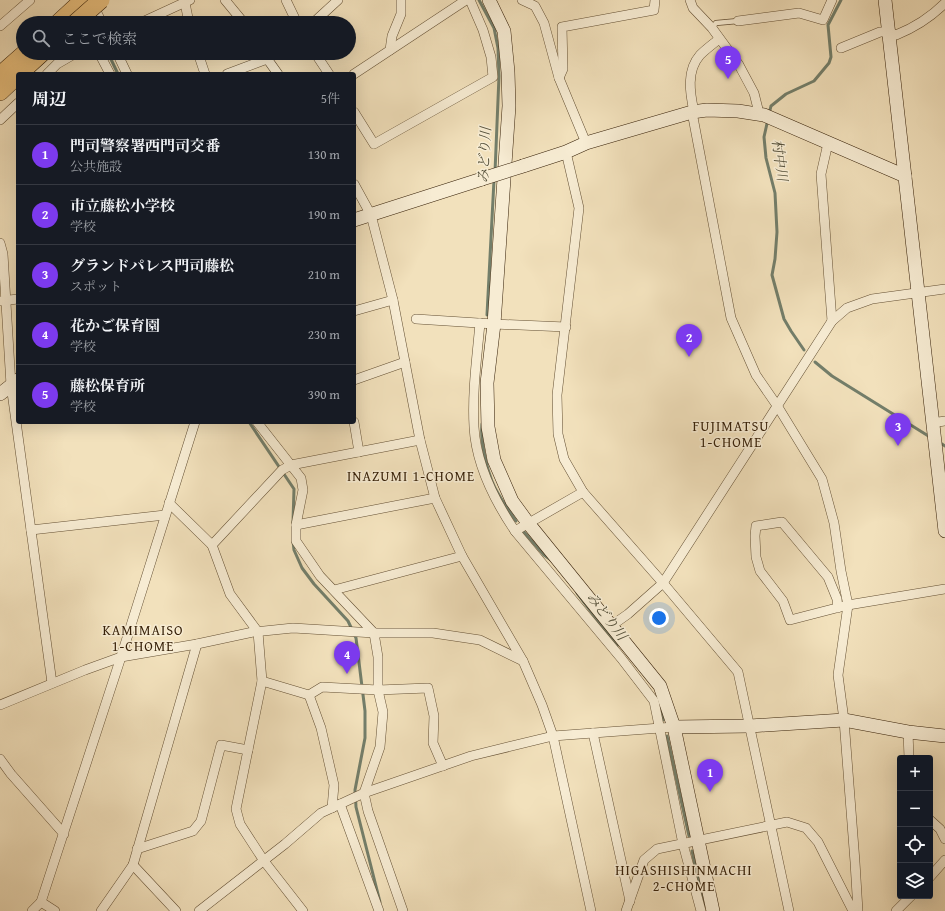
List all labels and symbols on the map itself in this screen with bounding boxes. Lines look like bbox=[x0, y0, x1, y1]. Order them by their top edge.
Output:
pin: 5 bbox=[715, 46, 741, 79]
water label: みどり川 bbox=[473, 125, 496, 183]
water label: 村中川 bbox=[767, 138, 793, 184]
pin: 2 bbox=[676, 324, 702, 357]
pin: 3 bbox=[885, 413, 911, 446]
district label: FUJIMATSU 1-CHOME bbox=[693, 416, 769, 452]
district label: INAZUMI 1-CHOME bbox=[347, 466, 475, 486]
water label: みどり川 bbox=[582, 588, 633, 646]
your location bbox=[649, 608, 669, 628]
district label: KAMIMAISO 1-CHOME bbox=[102, 620, 184, 656]
pin: 4 bbox=[334, 641, 360, 674]
pin: 1 bbox=[697, 759, 723, 792]
district label: HIGASHISHINMACHI 2-CHOME bbox=[615, 860, 753, 896]

